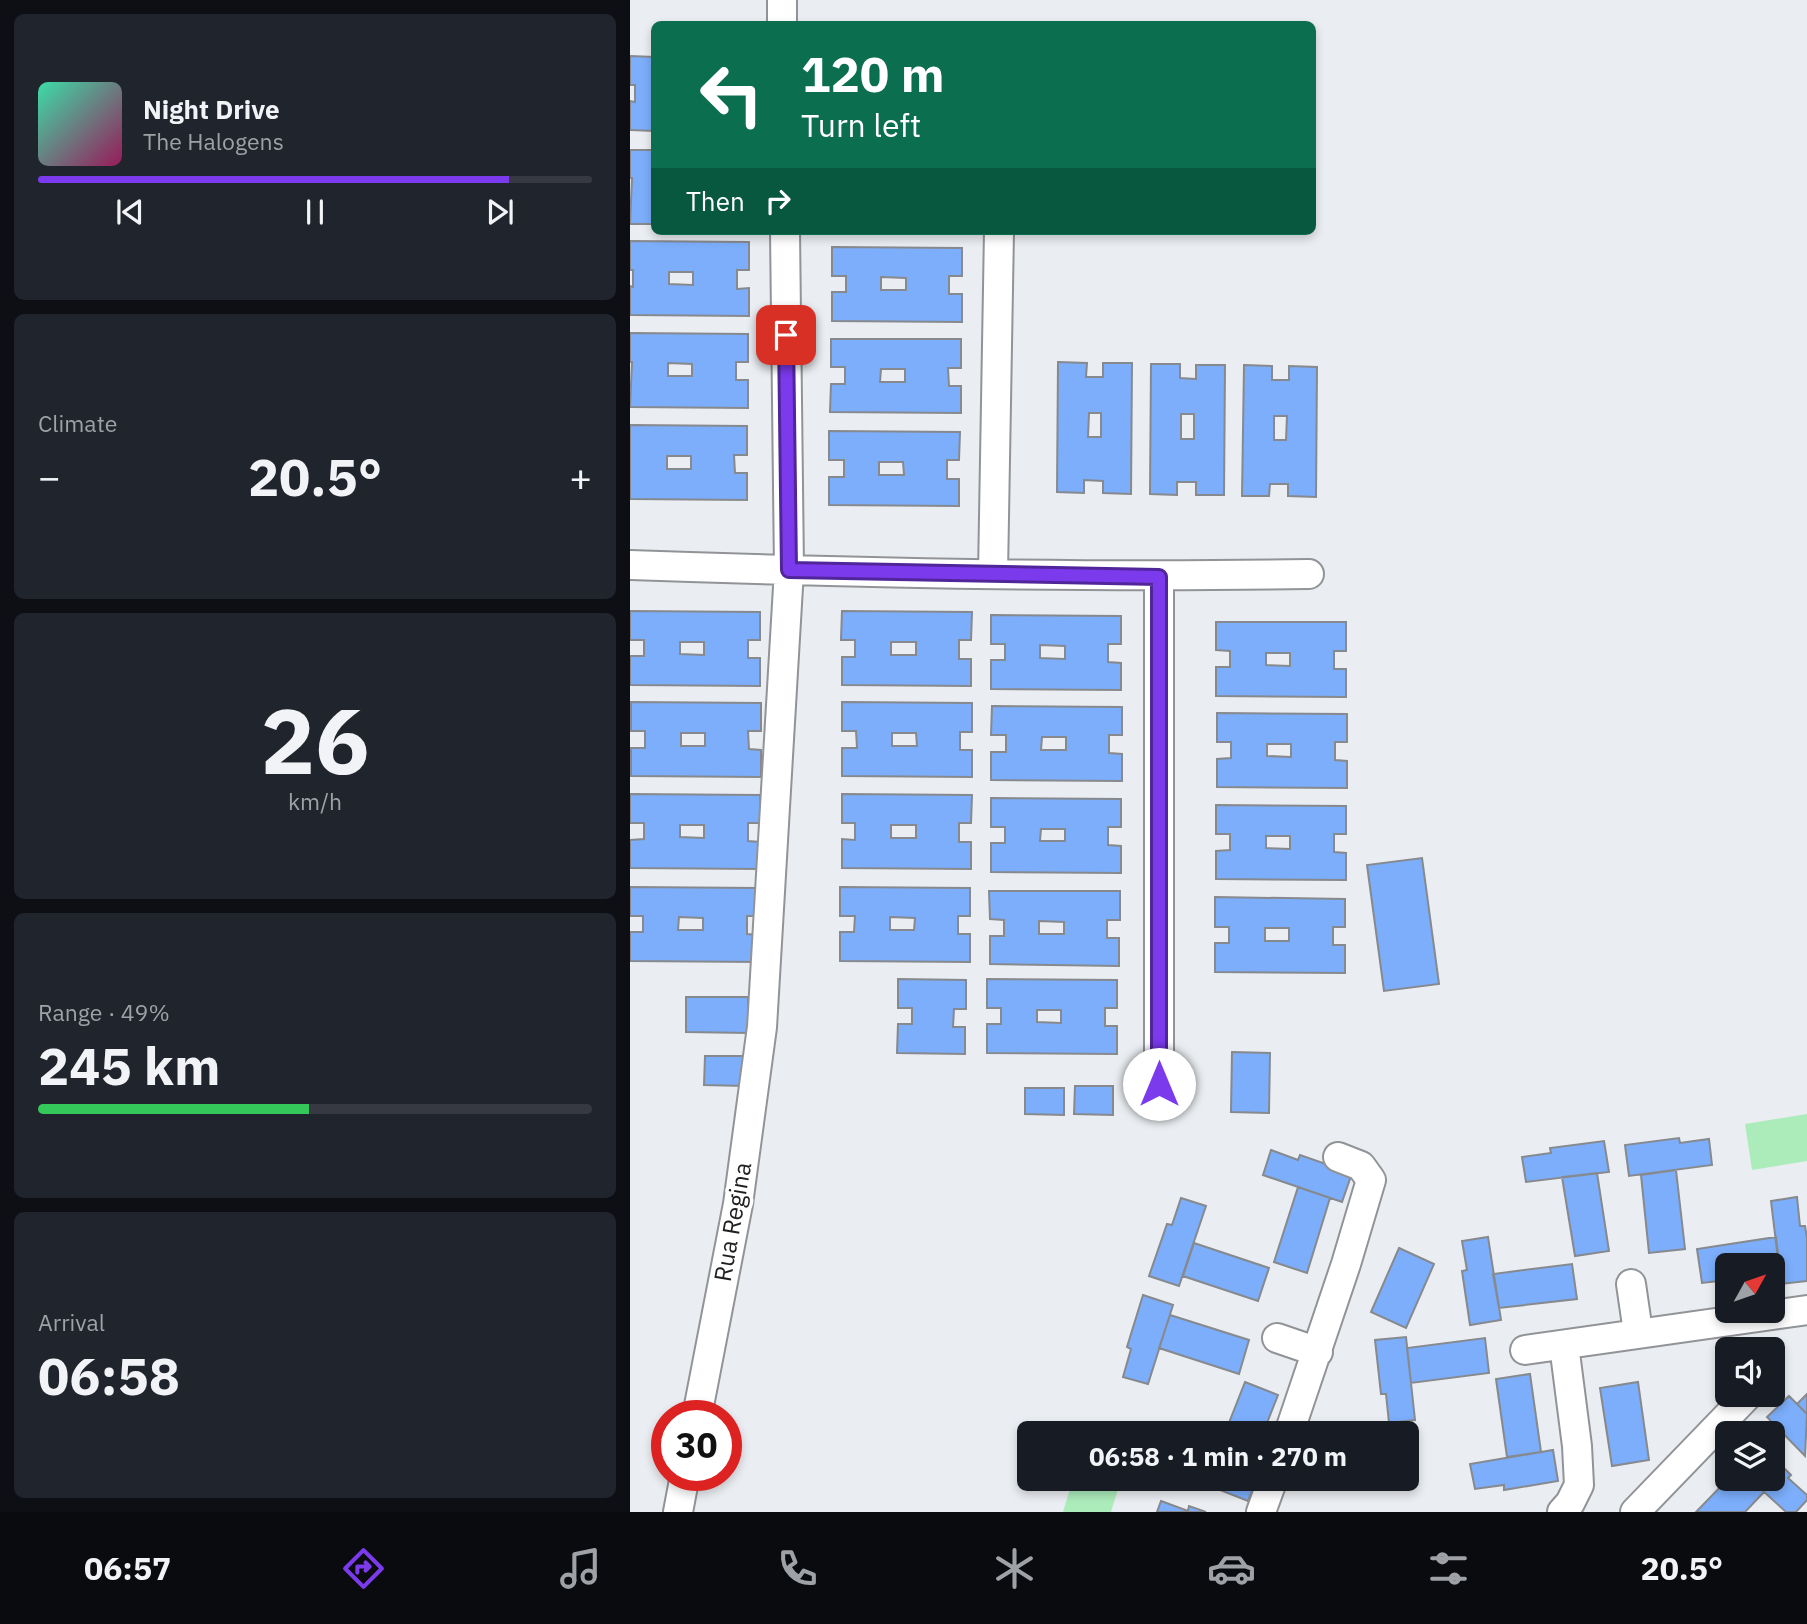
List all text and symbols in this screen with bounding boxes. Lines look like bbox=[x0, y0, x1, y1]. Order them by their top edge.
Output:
text: 120 m bbox=[801, 42, 945, 105]
icon: left bbox=[686, 49, 777, 140]
text: Night Drive bbox=[143, 92, 280, 126]
text: Turn left bbox=[801, 104, 921, 146]
text: The Halogens bbox=[143, 126, 284, 156]
icon: right bbox=[759, 182, 797, 220]
text: Then bbox=[686, 184, 745, 218]
icon: previous bbox=[111, 193, 149, 231]
icon: pause bbox=[296, 193, 334, 231]
icon: next bbox=[481, 193, 519, 231]
pin bbox=[756, 305, 816, 365]
icon: arrive bbox=[767, 316, 805, 354]
text: Climate bbox=[38, 408, 117, 438]
text: 20.5° bbox=[248, 443, 382, 510]
text: − bbox=[38, 452, 61, 501]
text: + bbox=[569, 452, 592, 501]
text: 26 bbox=[260, 681, 370, 799]
text: km/h bbox=[288, 786, 342, 816]
text: Range · 49% bbox=[38, 997, 170, 1027]
text: 245 km bbox=[38, 1032, 220, 1099]
position arrow bbox=[1122, 1047, 1196, 1121]
street label: Rua Regina bbox=[706, 1159, 758, 1284]
north arrow bbox=[1715, 1253, 1785, 1323]
map controls bbox=[1715, 1253, 1785, 1491]
text: Arrival bbox=[38, 1307, 105, 1337]
button: sound bbox=[1715, 1337, 1785, 1407]
text: 06:58 bbox=[38, 1342, 180, 1409]
speed limit sign: 30 bbox=[651, 1400, 742, 1491]
button: layers bbox=[1715, 1421, 1785, 1491]
text: 06:58 · 1 min · 270 m bbox=[1089, 1439, 1347, 1473]
icon: directions bbox=[339, 1544, 388, 1593]
icon: music bbox=[556, 1544, 605, 1593]
icon: phone bbox=[773, 1544, 822, 1593]
icon: climate bbox=[990, 1544, 1039, 1593]
icon: car bbox=[1207, 1544, 1256, 1593]
icon: filters bbox=[1424, 1544, 1473, 1593]
text: 06:57 bbox=[84, 1547, 171, 1589]
text: 20.5° bbox=[1640, 1547, 1723, 1589]

